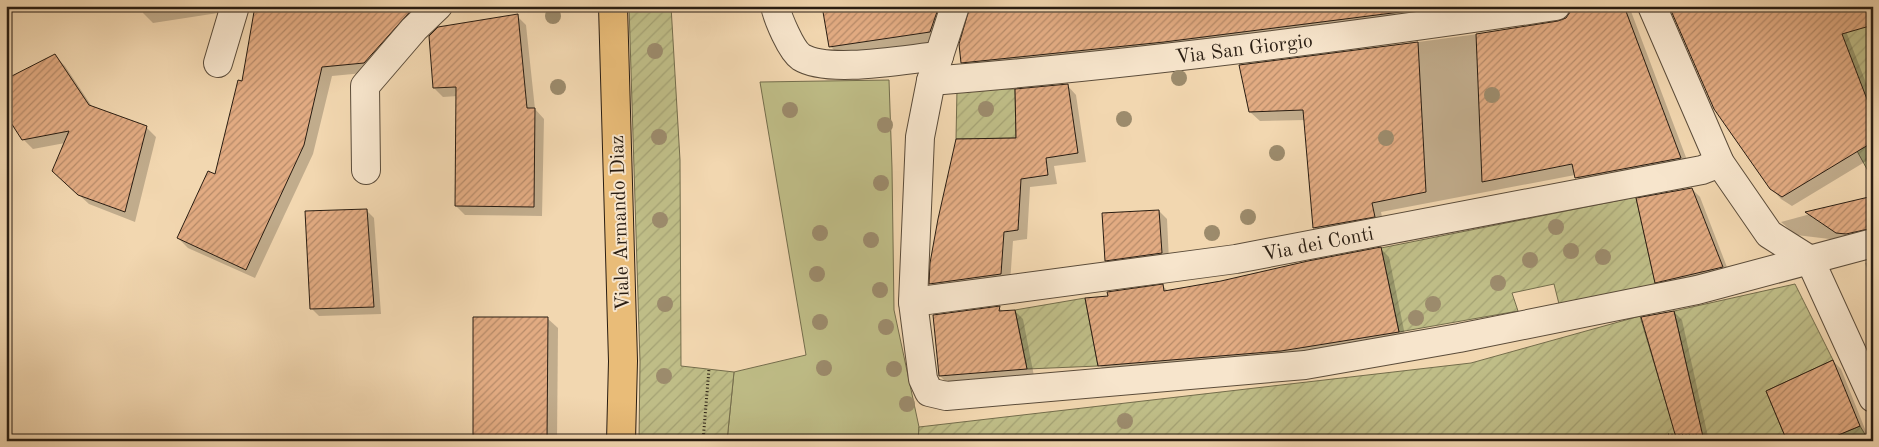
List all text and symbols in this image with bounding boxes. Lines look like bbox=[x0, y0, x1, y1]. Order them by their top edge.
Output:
street label: Via San Giorgio bbox=[1174, 32, 1314, 68]
street label: Viale Armando Diaz bbox=[608, 135, 634, 311]
street label: Via dei Conti bbox=[1261, 224, 1376, 266]

